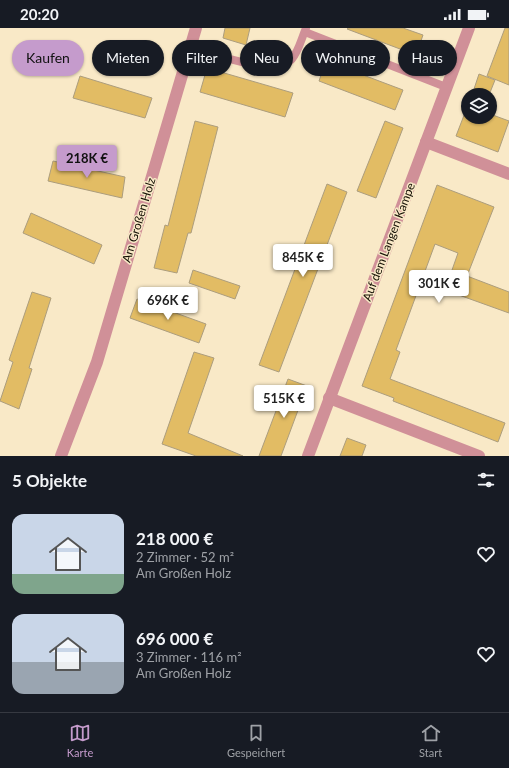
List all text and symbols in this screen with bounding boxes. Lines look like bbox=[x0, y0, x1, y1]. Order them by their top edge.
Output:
text: 20:20 bbox=[20, 5, 59, 23]
chip: Kaufen bbox=[12, 40, 84, 76]
chip: Mieten bbox=[92, 40, 164, 76]
chip: Filter bbox=[172, 40, 232, 76]
chip: Neu bbox=[240, 40, 293, 76]
chip: Wohnung bbox=[301, 40, 390, 76]
chip: Haus bbox=[398, 40, 457, 76]
map controls bbox=[461, 88, 497, 124]
button: layers bbox=[461, 88, 497, 124]
pin: 218K € bbox=[54, 145, 120, 179]
text: 218K € bbox=[66, 150, 108, 166]
street label: Am Großen Holz bbox=[119, 175, 159, 264]
street label: Auf dem Langen Kampe bbox=[359, 180, 418, 303]
pin: 845K € bbox=[270, 244, 336, 278]
text: 845K € bbox=[282, 249, 324, 265]
pin: 301K € bbox=[406, 270, 472, 304]
text: 301K € bbox=[418, 275, 460, 291]
pin: 696K € bbox=[135, 287, 201, 321]
text: 696K € bbox=[147, 292, 189, 308]
pin: 515K € bbox=[251, 385, 317, 419]
text: 515K € bbox=[263, 390, 305, 406]
icon: filters bbox=[475, 469, 497, 491]
text: 5 Objekte bbox=[12, 470, 87, 491]
text: 218 000 € bbox=[136, 528, 213, 549]
icon: home bbox=[44, 530, 92, 578]
icon: heart bbox=[475, 543, 497, 565]
text: 2 Zimmer · 52 m² bbox=[136, 549, 234, 565]
text: Am Großen Holz bbox=[136, 565, 231, 581]
text: 696 000 € bbox=[136, 628, 213, 649]
icon: home bbox=[44, 630, 92, 678]
icon: heart bbox=[475, 643, 497, 665]
text: 3 Zimmer · 116 m² bbox=[136, 649, 242, 665]
text: Am Großen Holz bbox=[136, 665, 231, 681]
tab: Karte bbox=[67, 722, 93, 759]
tab: Gespeichert bbox=[227, 722, 285, 759]
tab: Start bbox=[419, 722, 442, 759]

